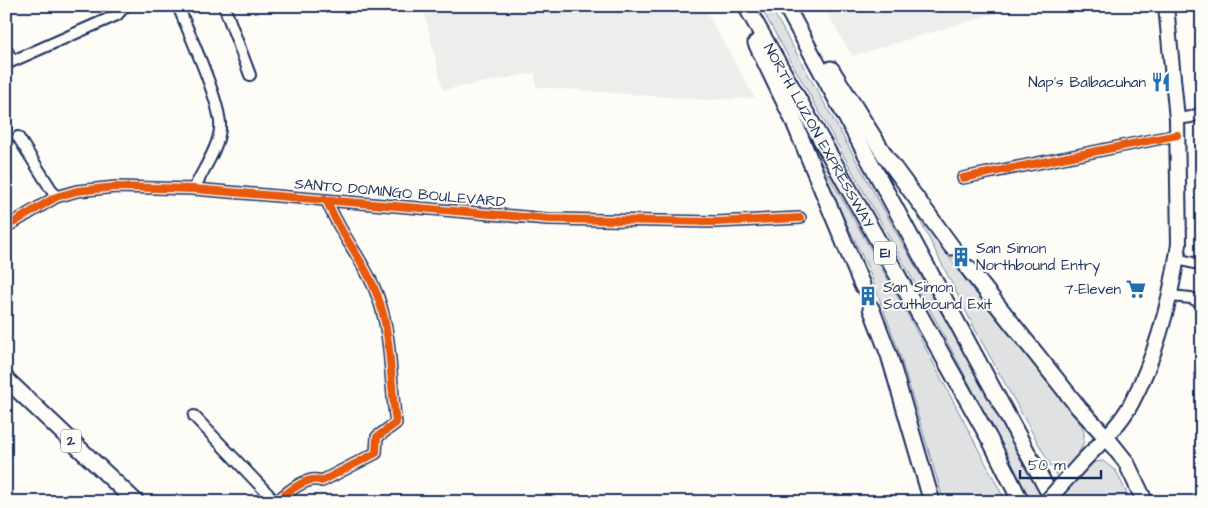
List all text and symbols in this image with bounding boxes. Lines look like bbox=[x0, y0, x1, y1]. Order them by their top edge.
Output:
street label: NORTH LUZON EXPRESSWAY bbox=[759, 40, 879, 232]
restaurant icon: Nap's Balbacuhan bbox=[1150, 71, 1172, 93]
place label: Nap's Balbacuhan bbox=[1028, 72, 1146, 93]
street label: SANTO DOMINGO BOULEVARD bbox=[293, 173, 507, 213]
place label: San Simon Northbound Entry bbox=[976, 238, 1100, 277]
road number: E1 bbox=[874, 242, 896, 264]
building icon: San Simon Northbound Entry bbox=[950, 246, 972, 268]
place label: San Simon Southbound Exit bbox=[883, 277, 992, 315]
supermarket icon: 7-Eleven bbox=[1125, 278, 1147, 300]
place label: 7-Eleven bbox=[1064, 279, 1121, 300]
building icon: San Simon Southbound Exit bbox=[857, 285, 879, 307]
road number: 2 bbox=[61, 430, 81, 452]
scale bar bbox=[1020, 448, 1102, 480]
text: 50 m bbox=[1028, 455, 1066, 476]

